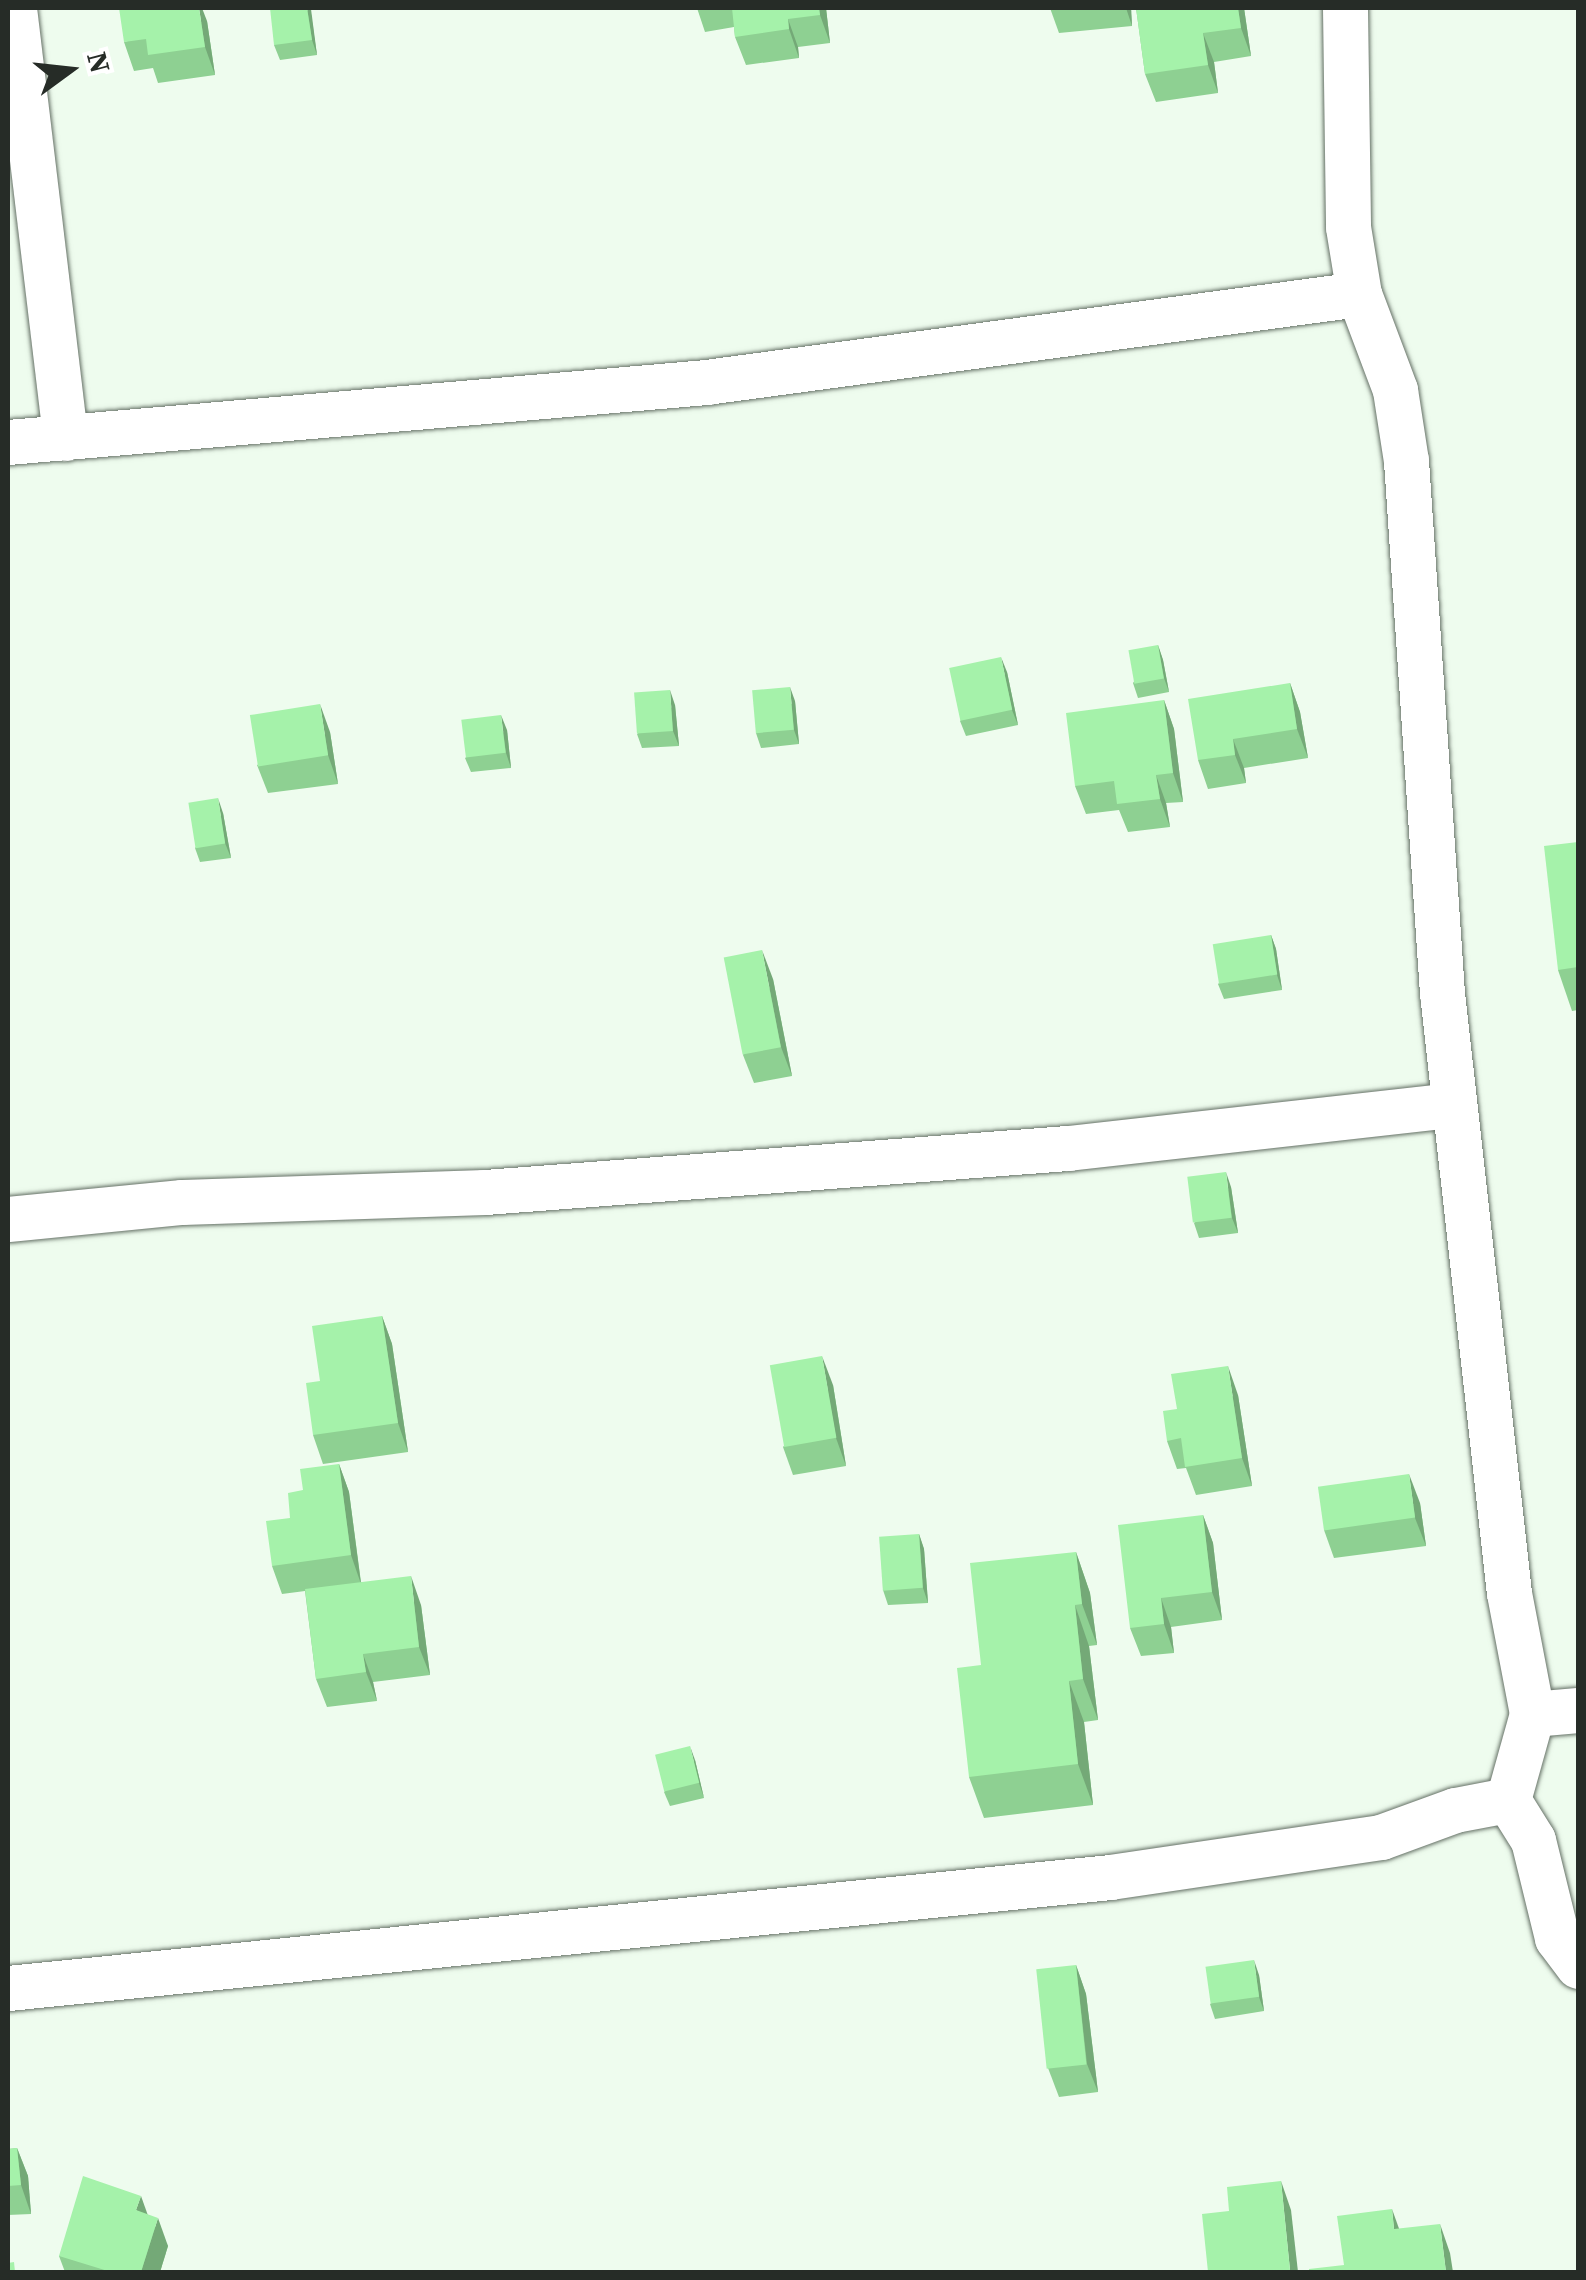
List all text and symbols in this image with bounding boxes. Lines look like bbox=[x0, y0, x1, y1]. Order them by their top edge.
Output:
north arrow bbox=[20, 20, 120, 120]
text: N bbox=[78, 47, 120, 77]

